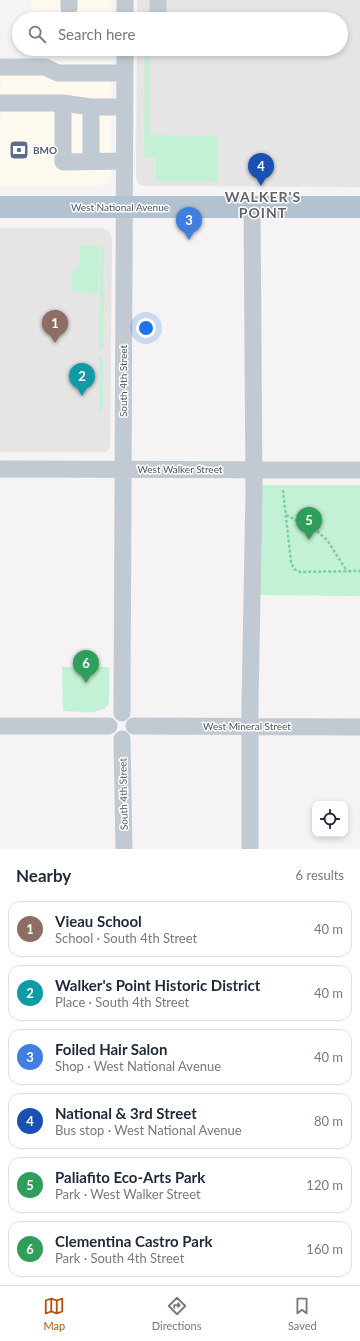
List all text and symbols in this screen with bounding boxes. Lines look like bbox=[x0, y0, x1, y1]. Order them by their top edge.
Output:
search box bbox=[12, 12, 348, 56]
icon: search bbox=[26, 23, 48, 45]
text: Search here bbox=[58, 25, 135, 43]
bank icon: BMO bbox=[8, 139, 30, 161]
place label: BMO bbox=[33, 144, 57, 156]
pin: 4 bbox=[248, 153, 274, 186]
district label: WALKER'S POINT bbox=[225, 188, 301, 221]
street label: West National Avenue bbox=[71, 201, 169, 213]
pin: 3 bbox=[176, 207, 202, 240]
pin: 1 bbox=[42, 310, 68, 343]
your location bbox=[136, 318, 156, 338]
street label: South 4th Street bbox=[117, 344, 129, 417]
pin: 2 bbox=[69, 363, 95, 396]
street label: West Walker Street bbox=[138, 463, 223, 475]
pin: 5 bbox=[296, 507, 322, 540]
pin: 6 bbox=[73, 650, 99, 683]
street label: West Mineral Street bbox=[203, 720, 291, 732]
street label: South 4th Street bbox=[116, 757, 130, 830]
map controls bbox=[312, 801, 348, 837]
button: locate bbox=[312, 801, 348, 837]
text: Nearby bbox=[16, 865, 71, 886]
text: 6 results bbox=[296, 867, 344, 883]
text: Vieau School bbox=[55, 912, 142, 930]
text: 1 bbox=[26, 921, 34, 937]
text: 40 m bbox=[314, 921, 343, 937]
text: School · South 4th Street bbox=[55, 930, 197, 946]
text: Walker's Point Historic District bbox=[55, 976, 260, 994]
text: 2 bbox=[26, 985, 34, 1001]
text: 40 m bbox=[314, 985, 343, 1001]
text: Place · South 4th Street bbox=[55, 994, 189, 1010]
text: Foiled Hair Salon bbox=[55, 1040, 167, 1058]
text: 3 bbox=[26, 1049, 34, 1065]
text: 40 m bbox=[314, 1049, 343, 1065]
text: Shop · West National Avenue bbox=[55, 1058, 221, 1074]
text: National & 3rd Street bbox=[55, 1104, 197, 1122]
text: 4 bbox=[26, 1113, 34, 1129]
text: 80 m bbox=[314, 1113, 343, 1129]
text: Bus stop · West National Avenue bbox=[55, 1122, 242, 1138]
text: Paliafito Eco-Arts Park bbox=[55, 1168, 205, 1186]
text: 5 bbox=[26, 1177, 34, 1193]
text: 120 m bbox=[306, 1177, 343, 1193]
text: Park · West Walker Street bbox=[55, 1186, 201, 1202]
text: Clementina Castro Park bbox=[55, 1232, 213, 1250]
text: 6 bbox=[26, 1241, 34, 1257]
text: 160 m bbox=[306, 1241, 343, 1257]
text: Park · South 4th Street bbox=[55, 1250, 184, 1266]
tab: Map bbox=[43, 1295, 65, 1332]
tab: Directions bbox=[152, 1295, 201, 1332]
tab: Saved bbox=[288, 1295, 317, 1332]

